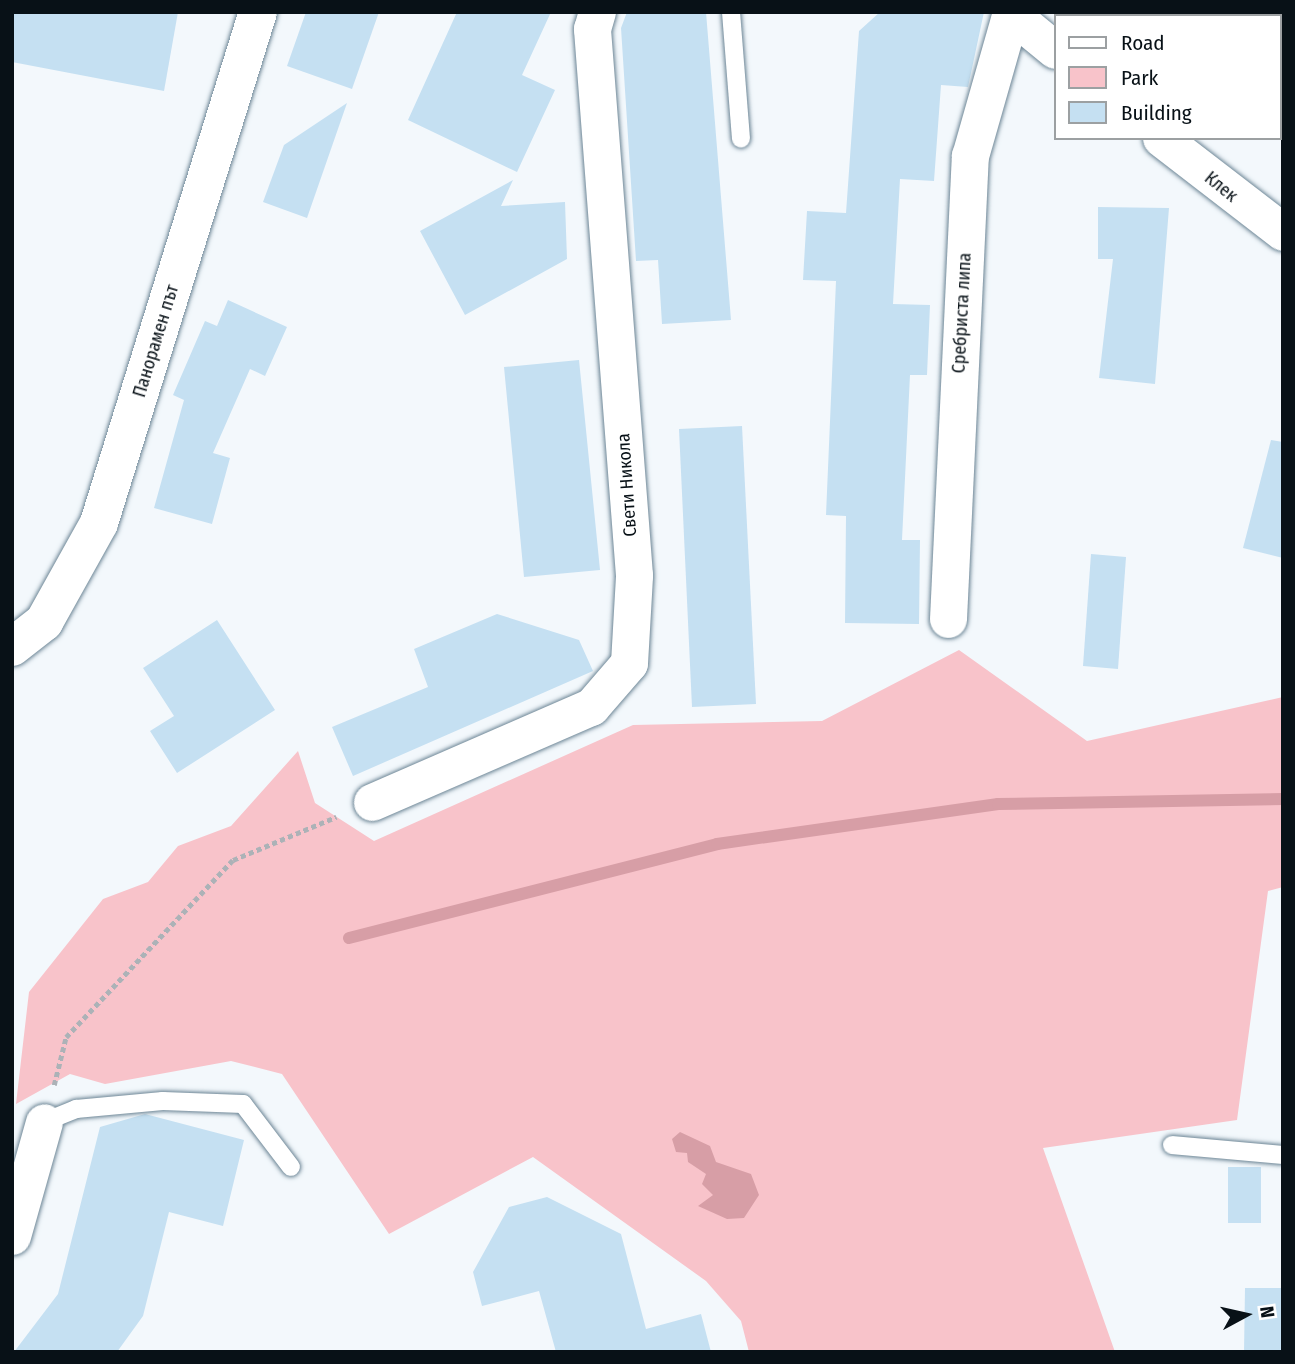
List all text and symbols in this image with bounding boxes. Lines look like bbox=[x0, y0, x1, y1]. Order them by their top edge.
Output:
legend bbox=[1054, 14, 1281, 140]
text: Road bbox=[1121, 30, 1165, 56]
text: Park bbox=[1121, 65, 1158, 91]
text: Building bbox=[1121, 100, 1192, 126]
street label: Клек bbox=[1200, 167, 1242, 207]
street label: Сребриста липа bbox=[948, 252, 976, 374]
street label: Панорамен път bbox=[129, 282, 183, 400]
street label: Свети Никола bbox=[613, 432, 641, 538]
north arrow bbox=[1211, 1280, 1281, 1350]
text: N bbox=[1255, 1305, 1279, 1319]

